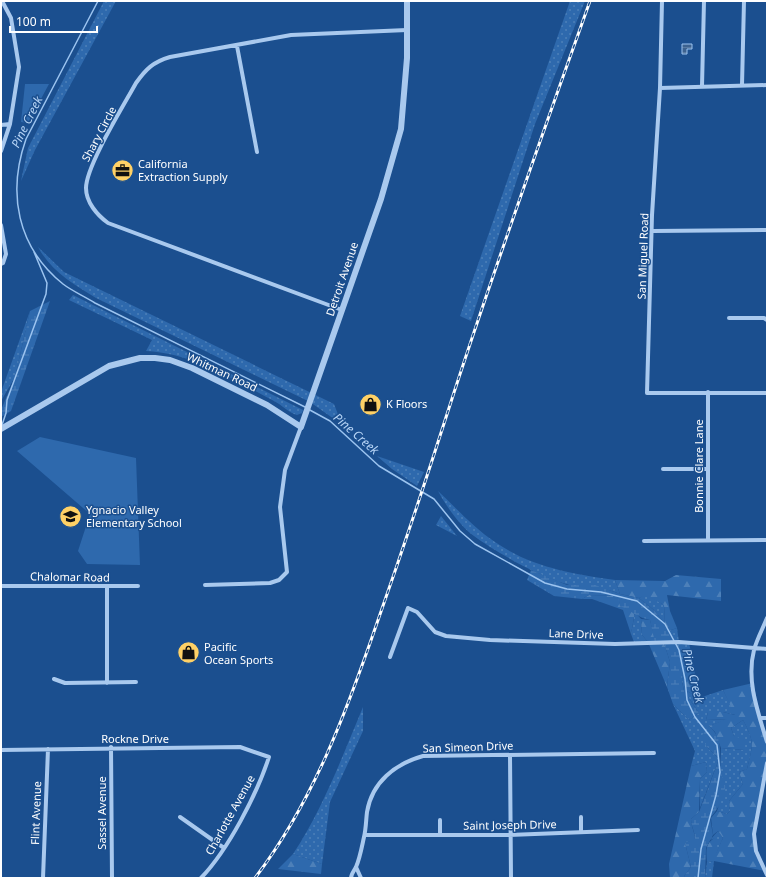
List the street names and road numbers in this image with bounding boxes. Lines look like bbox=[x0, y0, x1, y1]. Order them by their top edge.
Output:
street label: Shary Circle bbox=[78, 104, 119, 164]
street label: San Miguel Road bbox=[633, 212, 652, 300]
street label: Detroit Avenue bbox=[322, 240, 361, 318]
street label: Whitman Road bbox=[184, 349, 260, 394]
street label: Bonnie Clare Lane bbox=[691, 419, 706, 513]
street label: Chalomar Road bbox=[30, 568, 110, 585]
street label: Lane Drive bbox=[548, 625, 604, 642]
street label: Rockne Drive bbox=[101, 731, 169, 746]
street label: San Simeon Drive bbox=[422, 737, 514, 756]
street label: Charlotte Avenue bbox=[201, 772, 258, 858]
street label: Sassel Avenue bbox=[94, 776, 109, 850]
street label: Flint Avenue bbox=[27, 781, 44, 845]
street label: Saint Joseph Drive bbox=[463, 816, 557, 833]

